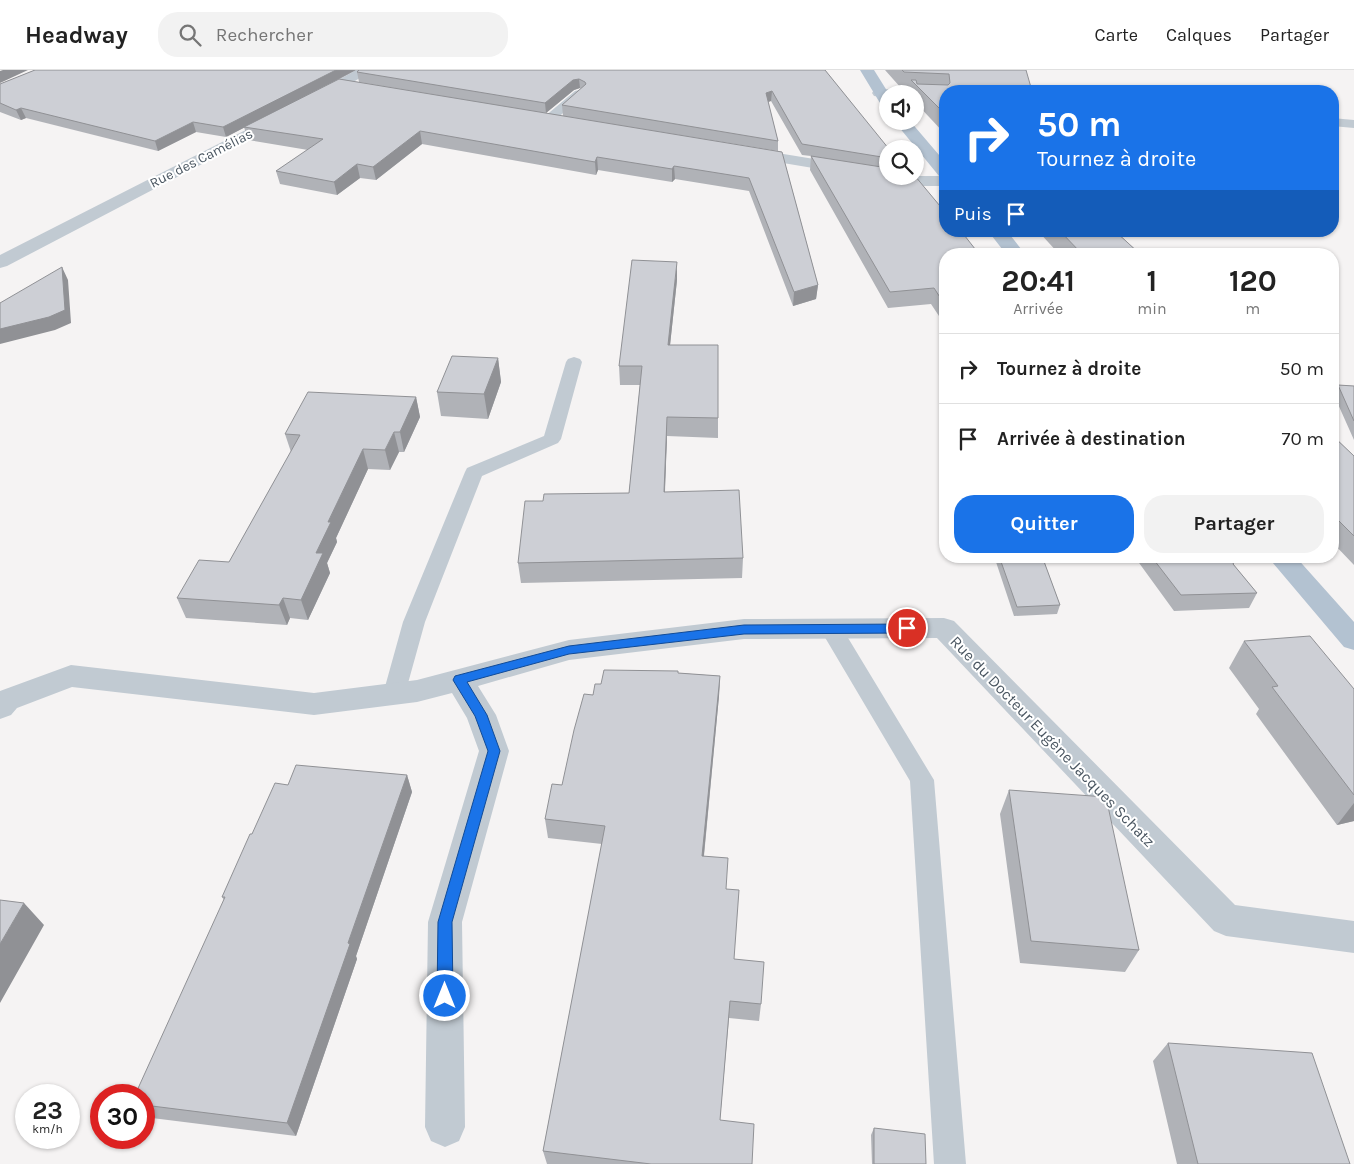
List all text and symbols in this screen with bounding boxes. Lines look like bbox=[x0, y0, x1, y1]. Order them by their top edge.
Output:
search box bbox=[158, 12, 508, 57]
text: Headway bbox=[25, 21, 128, 49]
icon: search bbox=[176, 21, 204, 49]
text: Rechercher bbox=[216, 24, 313, 46]
text: Carte bbox=[1094, 24, 1138, 46]
text: Calques bbox=[1166, 24, 1232, 46]
text: Partager bbox=[1260, 24, 1329, 46]
map controls bbox=[879, 85, 924, 185]
button: sound bbox=[879, 85, 924, 130]
text: 50 m bbox=[1037, 104, 1122, 145]
icon: right bbox=[954, 105, 1019, 170]
street label: Rue des Camélias bbox=[147, 125, 256, 192]
button: search bbox=[879, 140, 924, 185]
text: Tournez à droite bbox=[1037, 146, 1196, 172]
icon: arrive bbox=[1002, 200, 1030, 228]
text: Puis bbox=[954, 203, 992, 225]
text: 20:41 bbox=[1001, 263, 1075, 299]
text: 1 bbox=[1147, 263, 1157, 299]
text: 120 bbox=[1229, 263, 1277, 299]
text: Arrivée bbox=[1013, 299, 1063, 318]
text: min bbox=[1137, 299, 1167, 318]
text: m bbox=[1245, 299, 1260, 318]
icon: right bbox=[954, 355, 982, 383]
text: Tournez à droite bbox=[997, 358, 1141, 380]
text: 50 m bbox=[1280, 358, 1324, 380]
icon: arrive bbox=[954, 425, 982, 453]
text: Arrivée à destination bbox=[997, 428, 1186, 450]
text: 70 m bbox=[1282, 428, 1324, 450]
button: Quitter bbox=[954, 495, 1134, 553]
button: Partager bbox=[1144, 495, 1324, 553]
pin bbox=[886, 607, 928, 649]
icon: arrive bbox=[893, 614, 921, 642]
street label: Rue du Docteur Eugène Jacques Schatz bbox=[946, 632, 1159, 851]
position arrow bbox=[418, 969, 470, 1021]
speed limit sign: 30 bbox=[90, 1084, 155, 1149]
text: 23 bbox=[32, 1096, 63, 1125]
text: km/h bbox=[32, 1122, 63, 1136]

